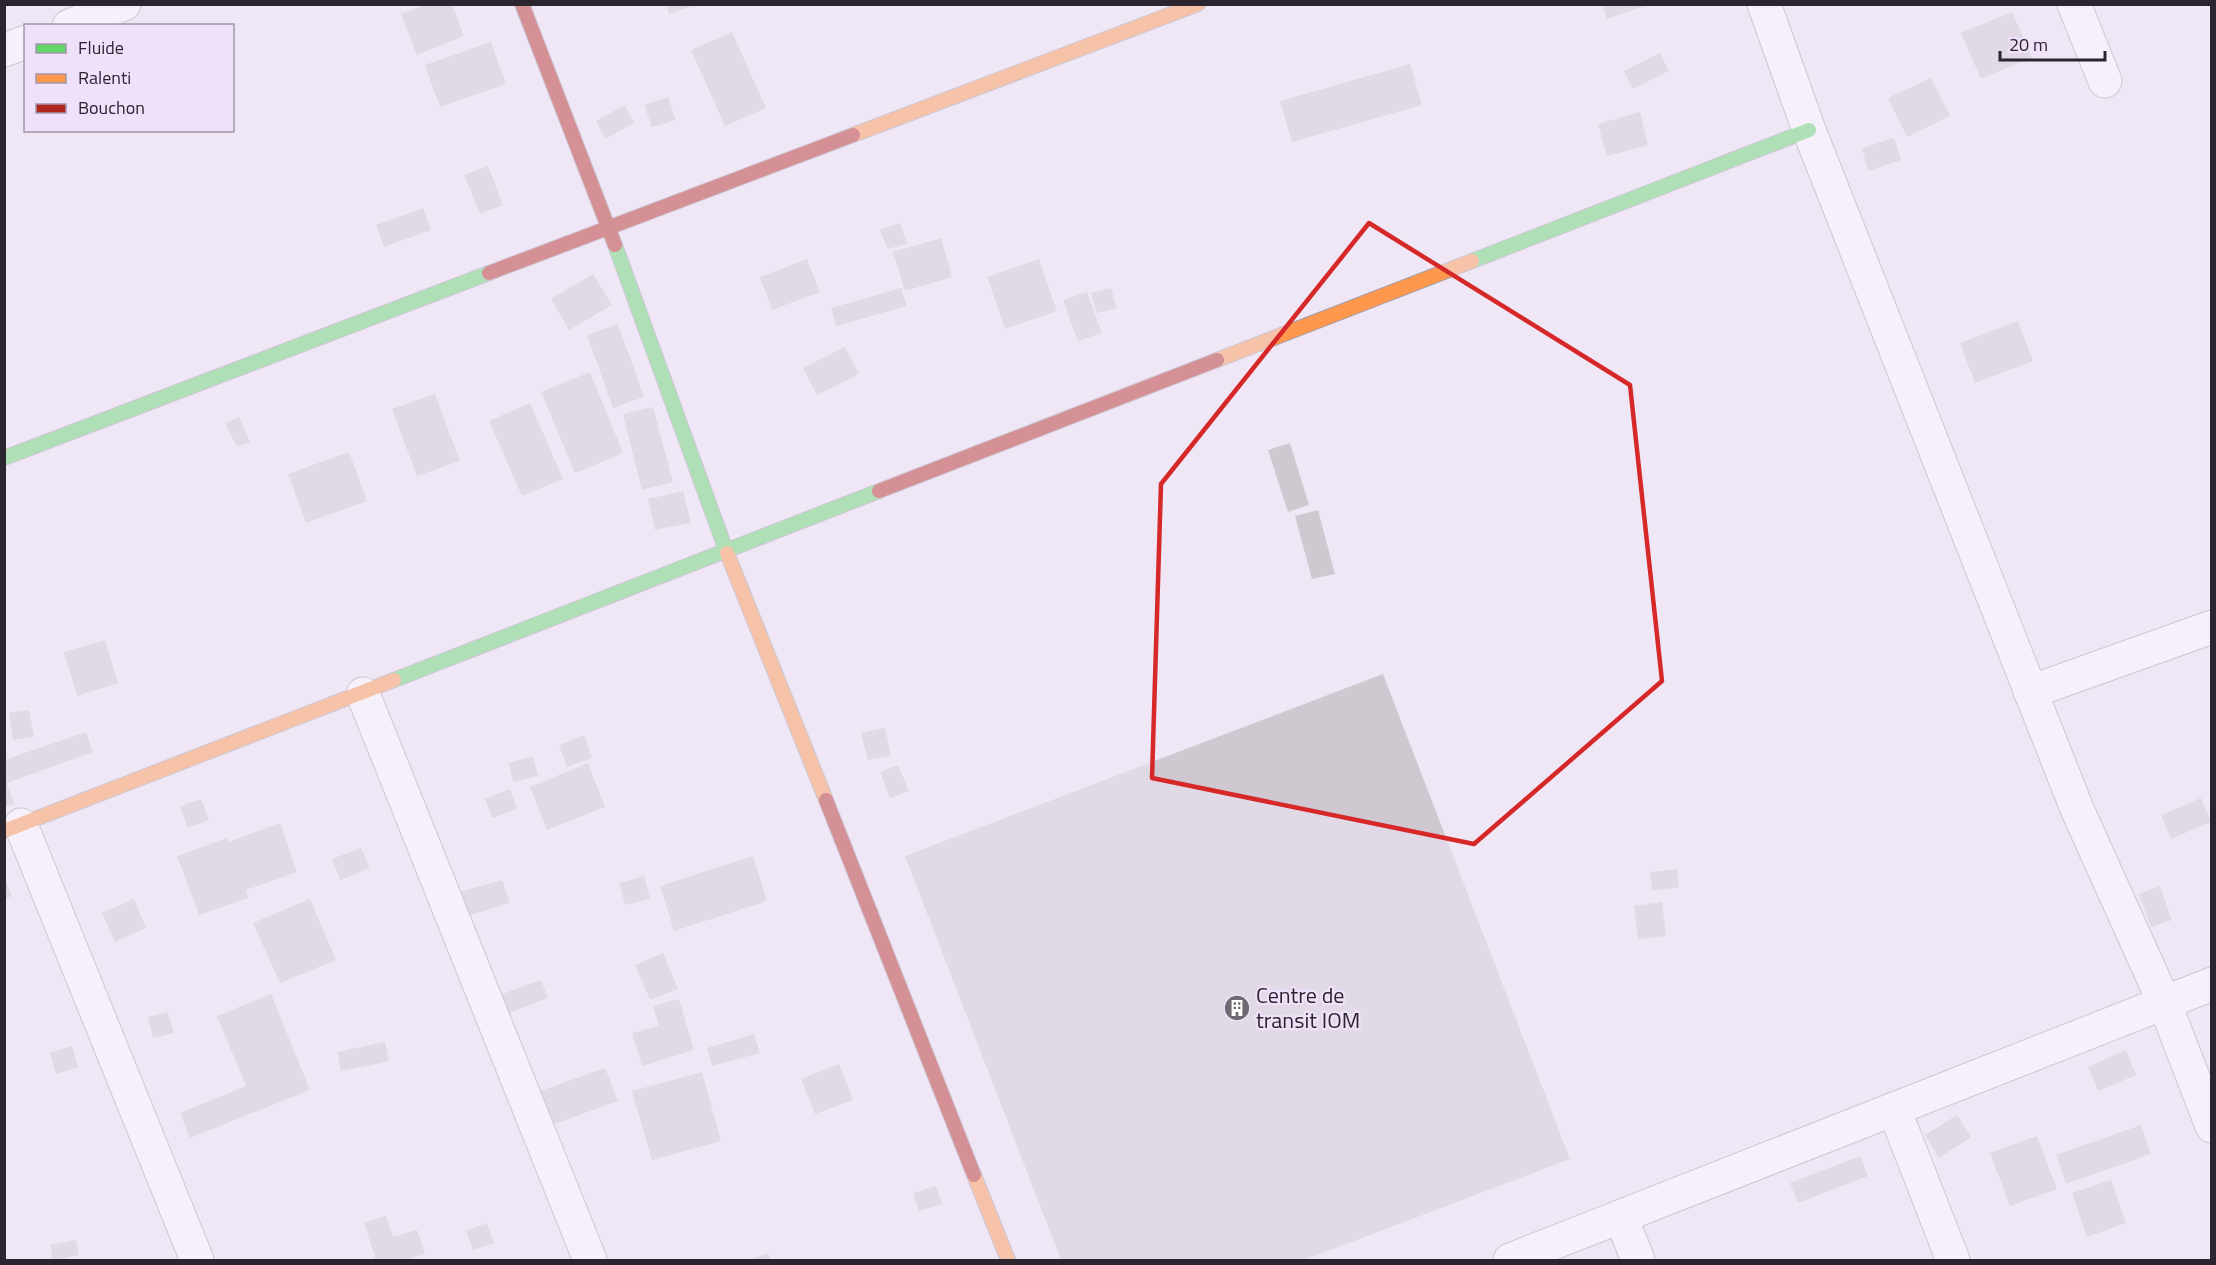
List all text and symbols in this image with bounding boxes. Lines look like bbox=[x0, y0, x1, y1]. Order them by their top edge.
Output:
legend bbox=[24, 24, 234, 132]
scale bar bbox=[2000, 24, 2105, 62]
text: 20 m bbox=[2009, 31, 2048, 58]
text: Fluide bbox=[78, 34, 124, 61]
text: Ralenti bbox=[78, 64, 131, 91]
text: Bouchon bbox=[78, 94, 145, 121]
place label: Centre de transit IOM bbox=[1256, 978, 1360, 1037]
building icon: Centre de transit IOM bbox=[1222, 993, 1252, 1023]

